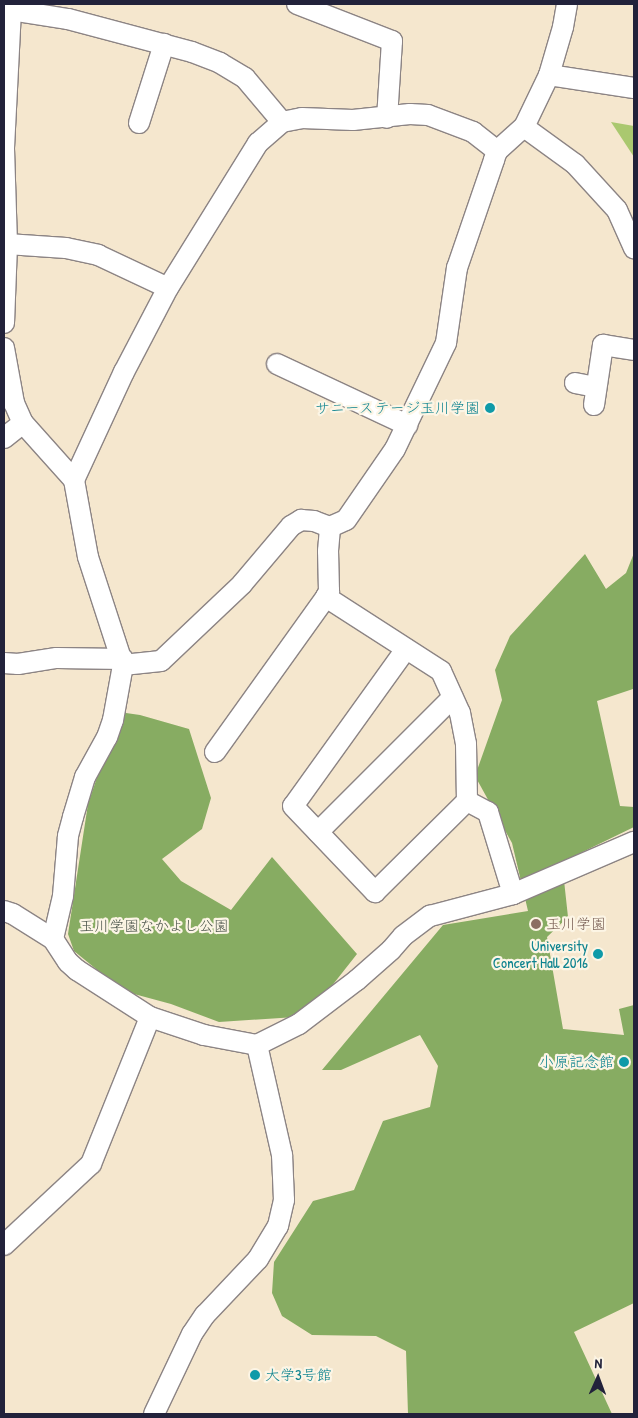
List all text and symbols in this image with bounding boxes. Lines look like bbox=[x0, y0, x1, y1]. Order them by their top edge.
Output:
place label: サニーステージ玉川学園 bbox=[315, 399, 480, 417]
marker: サニーステージ玉川学園 bbox=[484, 402, 496, 414]
place label: 玉川学園 bbox=[546, 915, 606, 933]
park label: 玉川学園なかよし公園 bbox=[79, 917, 229, 935]
marker: 玉川学園 bbox=[530, 918, 542, 930]
place label: University Concert Hall 2016 bbox=[493, 936, 588, 971]
marker: University Concert Hall 2016 bbox=[592, 948, 604, 960]
place label: 小原記念館 bbox=[539, 1053, 614, 1071]
marker: 小原記念館 bbox=[618, 1056, 630, 1068]
north arrow bbox=[573, 1353, 623, 1403]
text: N bbox=[594, 1353, 603, 1372]
place label: 大学3号館 bbox=[265, 1366, 332, 1384]
marker: 大学3号館 bbox=[249, 1369, 261, 1381]

